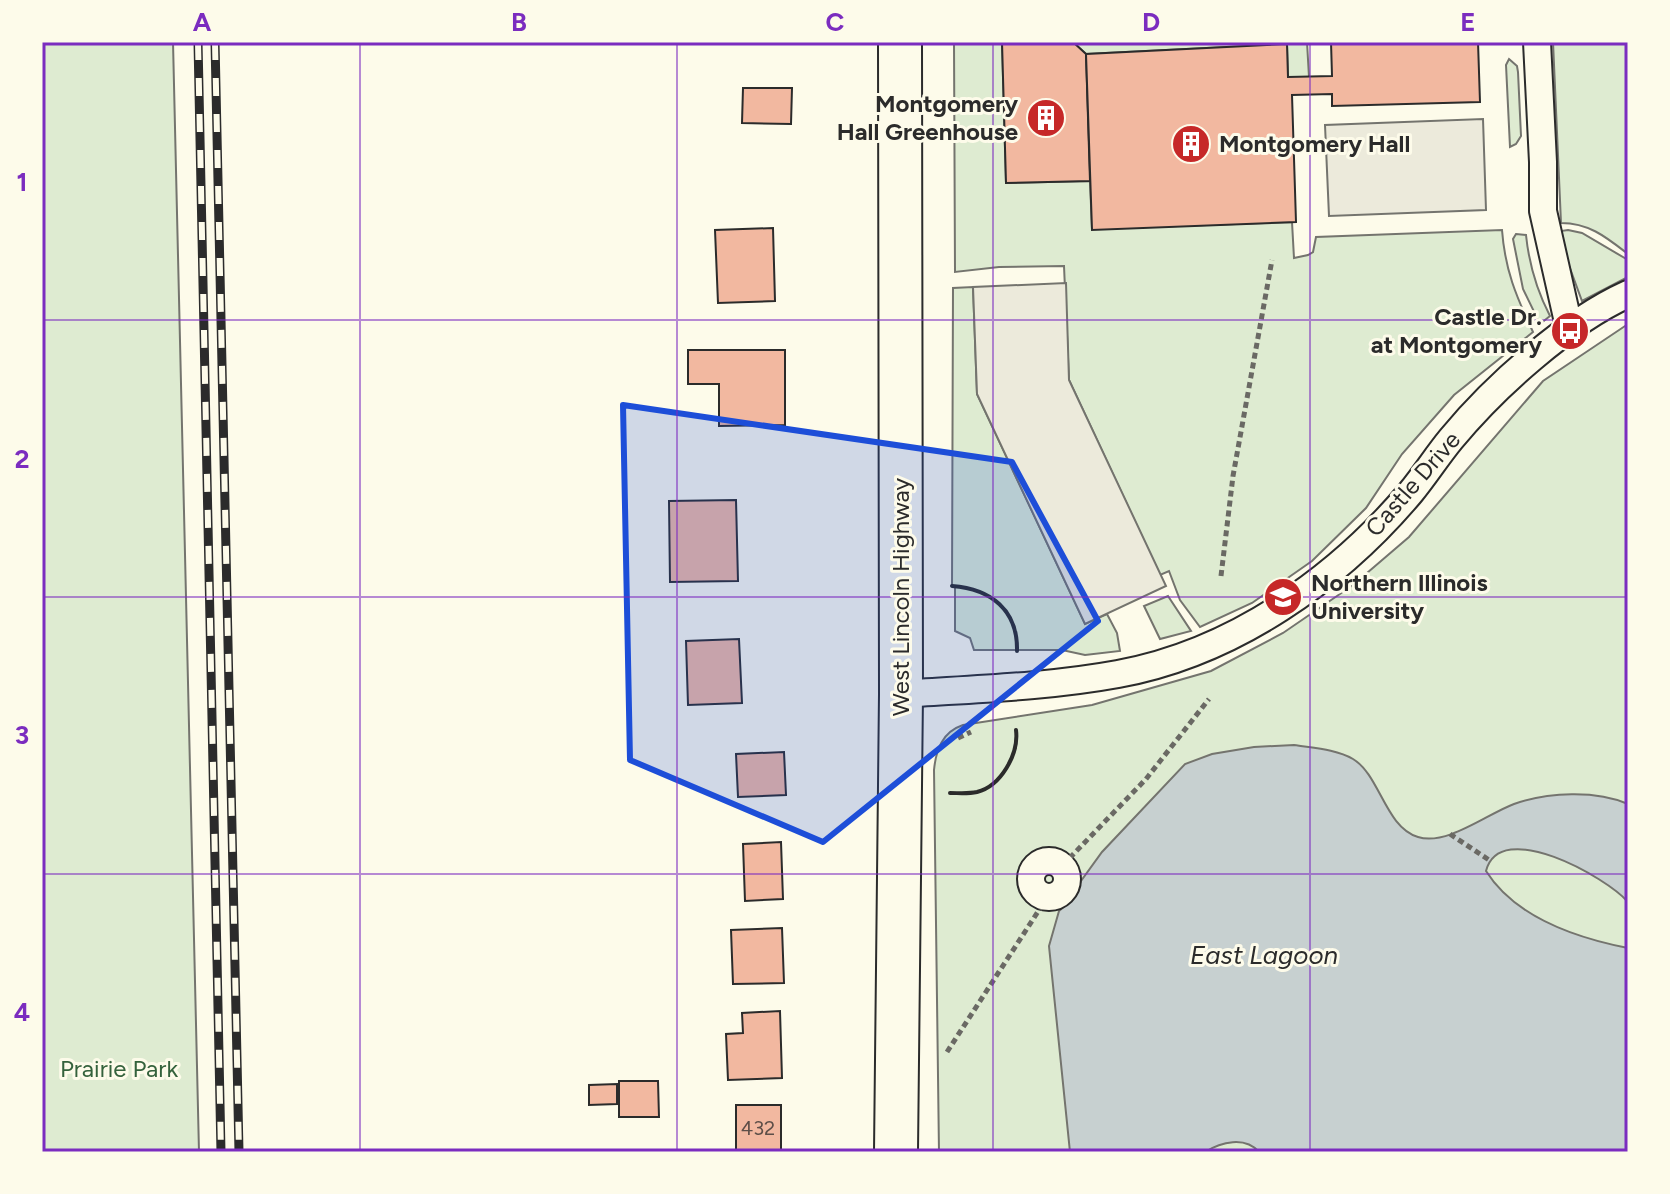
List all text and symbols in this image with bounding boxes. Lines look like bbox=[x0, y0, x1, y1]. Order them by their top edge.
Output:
text: A bbox=[193, 6, 212, 38]
text: B bbox=[511, 6, 527, 38]
text: C bbox=[826, 6, 845, 38]
text: D bbox=[1142, 6, 1160, 38]
text: E bbox=[1460, 6, 1476, 38]
place label: Montgomery Hall Greenhouse bbox=[837, 89, 1018, 146]
building icon: Montgomery Hall Greenhouse bbox=[1025, 97, 1067, 139]
building icon: Montgomery Hall bbox=[1170, 123, 1212, 165]
place label: Montgomery Hall bbox=[1219, 129, 1410, 158]
text: 1 bbox=[17, 166, 27, 198]
place label: Castle Dr. at Montgomery bbox=[1371, 302, 1542, 359]
bus stop icon: Castle Dr. at Montgomery bbox=[1549, 310, 1591, 352]
street label: Castle Drive bbox=[1359, 425, 1466, 542]
text: 2 bbox=[14, 443, 30, 475]
street label: West Lincoln Highway bbox=[886, 477, 915, 716]
place label: Northern Illinois University bbox=[1311, 568, 1488, 625]
school or university icon: Northern Illinois University bbox=[1262, 576, 1304, 618]
text: 3 bbox=[15, 719, 29, 751]
water label: East Lagoon bbox=[1190, 939, 1338, 971]
text: 4 bbox=[14, 996, 30, 1028]
park label: Prairie Park bbox=[60, 1054, 178, 1083]
house number: 432 bbox=[741, 1116, 775, 1140]

